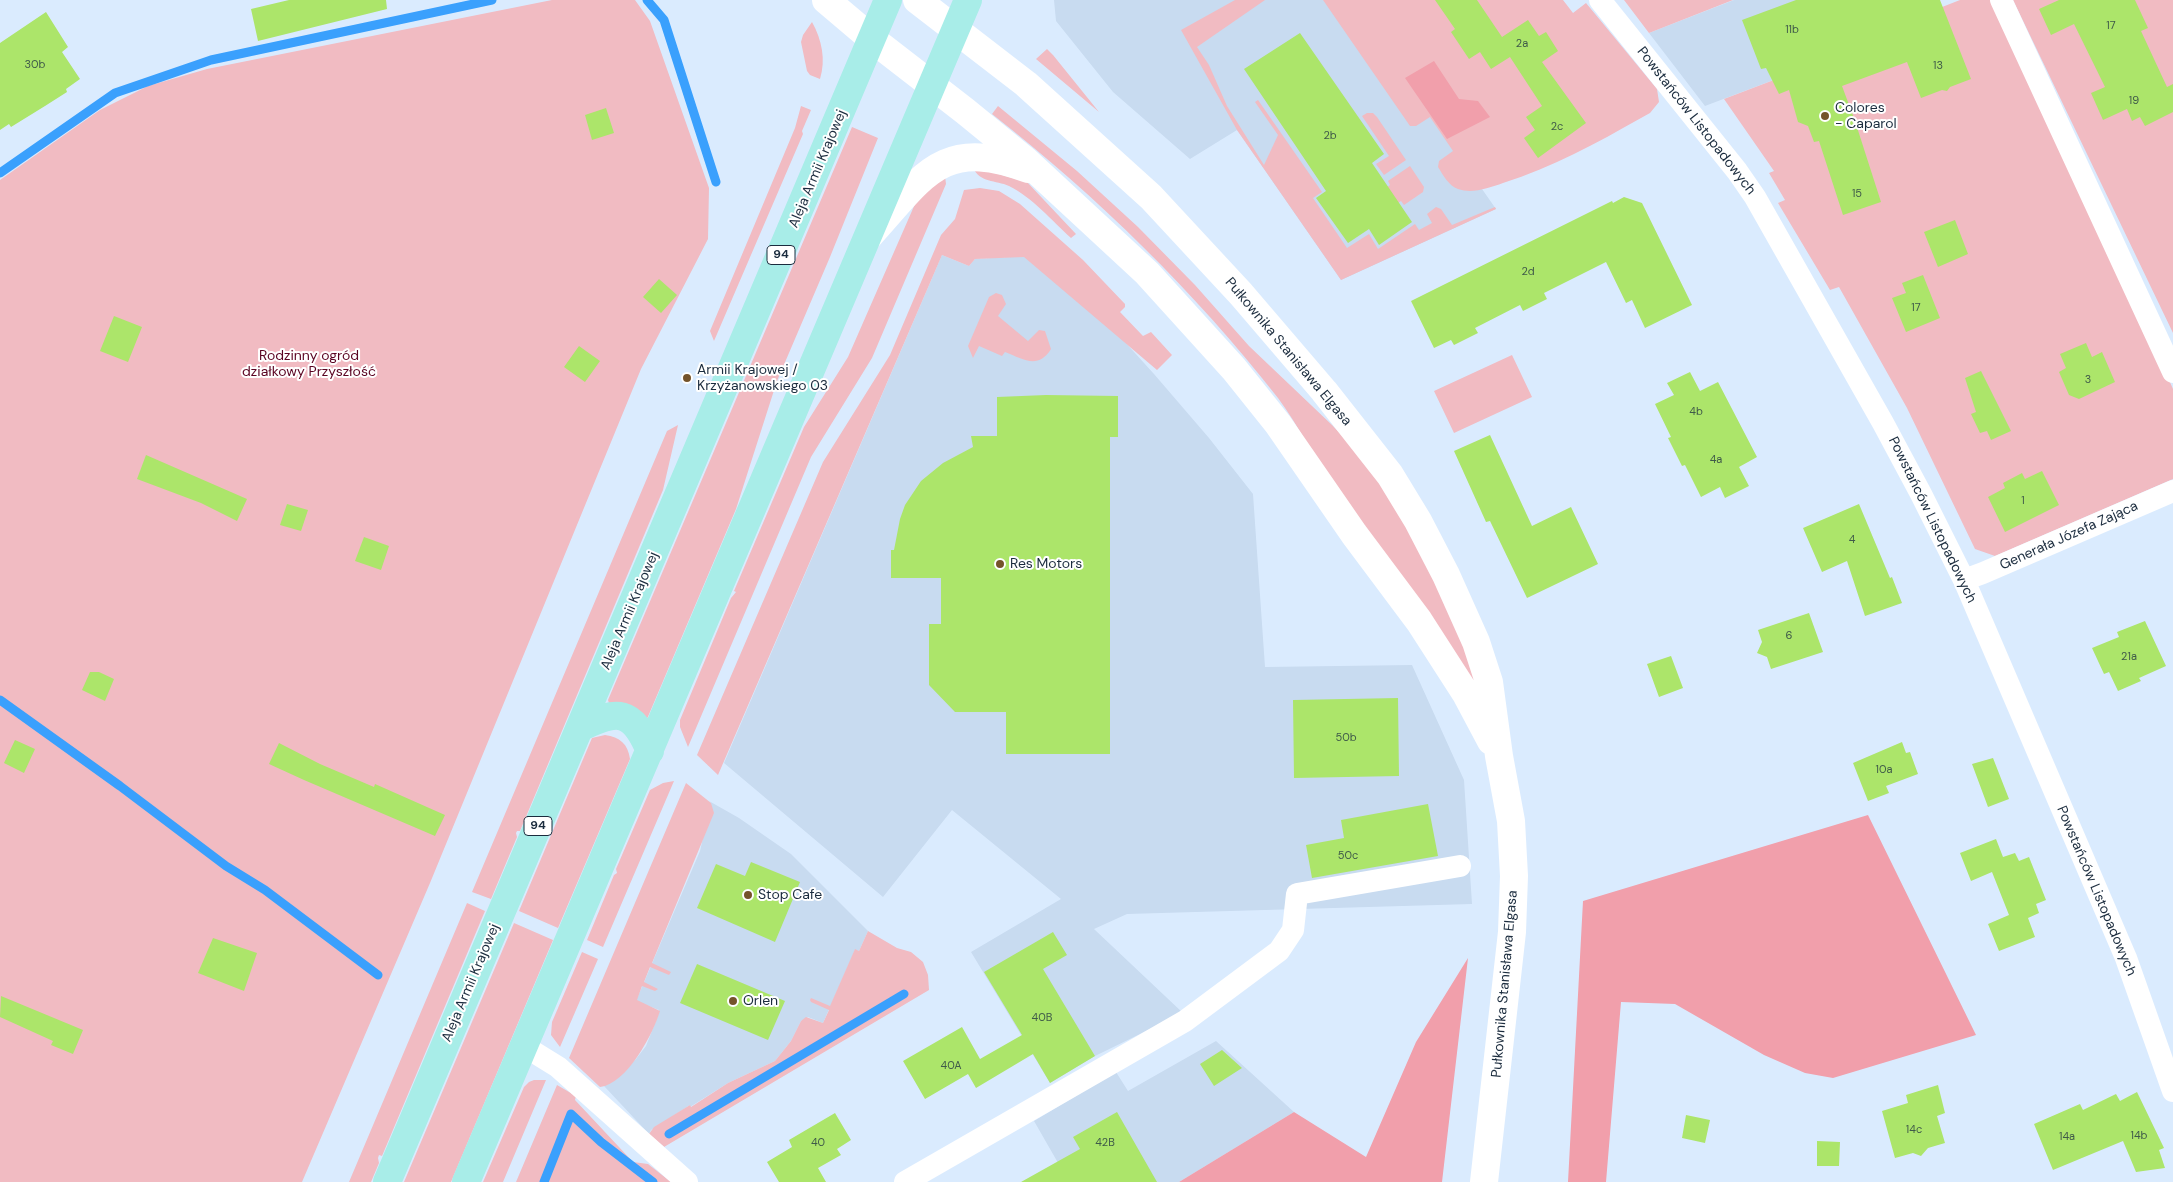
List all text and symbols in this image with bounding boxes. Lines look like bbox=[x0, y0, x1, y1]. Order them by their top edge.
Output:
house number: 17 bbox=[2106, 19, 2116, 33]
house number: 11b bbox=[1785, 23, 1799, 37]
house number: 2a bbox=[1516, 37, 1528, 51]
street label: Powstańców Listopadowych bbox=[1633, 44, 1759, 198]
house number: 30b bbox=[25, 58, 45, 72]
house number: 13 bbox=[1933, 59, 1943, 73]
house number: 19 bbox=[2129, 94, 2139, 108]
place label: Colores - Caparol bbox=[1835, 100, 1897, 132]
street label: Aleja Armii Krajowej bbox=[786, 107, 850, 231]
marker: Colores - Caparol bbox=[1819, 110, 1831, 122]
house number: 2c bbox=[1551, 120, 1563, 134]
house number: 2b bbox=[1323, 129, 1337, 143]
house number: 15 bbox=[1852, 187, 1862, 201]
road number: 94 bbox=[767, 246, 795, 264]
house number: 2d bbox=[1521, 265, 1535, 279]
street label: Pułkownika Stanisława Elgasa bbox=[1221, 275, 1355, 429]
house number: 17 bbox=[1911, 301, 1921, 315]
park label: Rodzinny ogród działkowy Przyszłość bbox=[242, 348, 376, 381]
place label: Armii Krajowej / Krzyżanowskiego 03 bbox=[697, 362, 828, 394]
marker: Armii Krajowej / Krzyżanowskiego 03 bbox=[681, 372, 693, 384]
house number: 3 bbox=[2085, 373, 2091, 387]
house number: 4b bbox=[1689, 405, 1703, 419]
street label: Powstańców Listopadowych bbox=[1884, 434, 1980, 606]
house number: 4a bbox=[1710, 453, 1722, 467]
house number: 1 bbox=[2021, 494, 2025, 508]
street label: Generała Józefa Zająca bbox=[1997, 498, 2141, 574]
house number: 4 bbox=[1849, 533, 1855, 547]
street label: Aleja Armii Krajowej bbox=[598, 549, 662, 673]
place label: Res Motors bbox=[1010, 556, 1082, 572]
marker: Res Motors bbox=[994, 558, 1006, 570]
house number: 6 bbox=[1786, 629, 1792, 643]
house number: 21a bbox=[2121, 650, 2137, 664]
house number: 50b bbox=[1335, 731, 1357, 745]
house number: 10a bbox=[1876, 763, 1892, 777]
street label: Powstańców Listopadowych bbox=[2053, 804, 2139, 978]
road number: 94 bbox=[524, 816, 552, 836]
house number: 50c bbox=[1338, 849, 1358, 863]
place label: Stop Cafe bbox=[758, 887, 822, 903]
marker: Stop Cafe bbox=[742, 889, 754, 901]
street label: Pułkownika Stanisława Elgasa bbox=[1488, 890, 1522, 1078]
street label: Aleja Armii Krajowej bbox=[439, 921, 503, 1045]
place label: Orlen bbox=[743, 993, 778, 1009]
marker: Orlen bbox=[727, 995, 739, 1007]
house number: 40B bbox=[1032, 1011, 1052, 1025]
house number: 40A bbox=[940, 1059, 962, 1073]
house number: 14c bbox=[1906, 1123, 1922, 1137]
house number: 14b bbox=[2131, 1129, 2147, 1143]
house number: 14a bbox=[2059, 1130, 2075, 1144]
house number: 40 bbox=[811, 1136, 825, 1150]
house number: 42B bbox=[1095, 1136, 1115, 1150]

